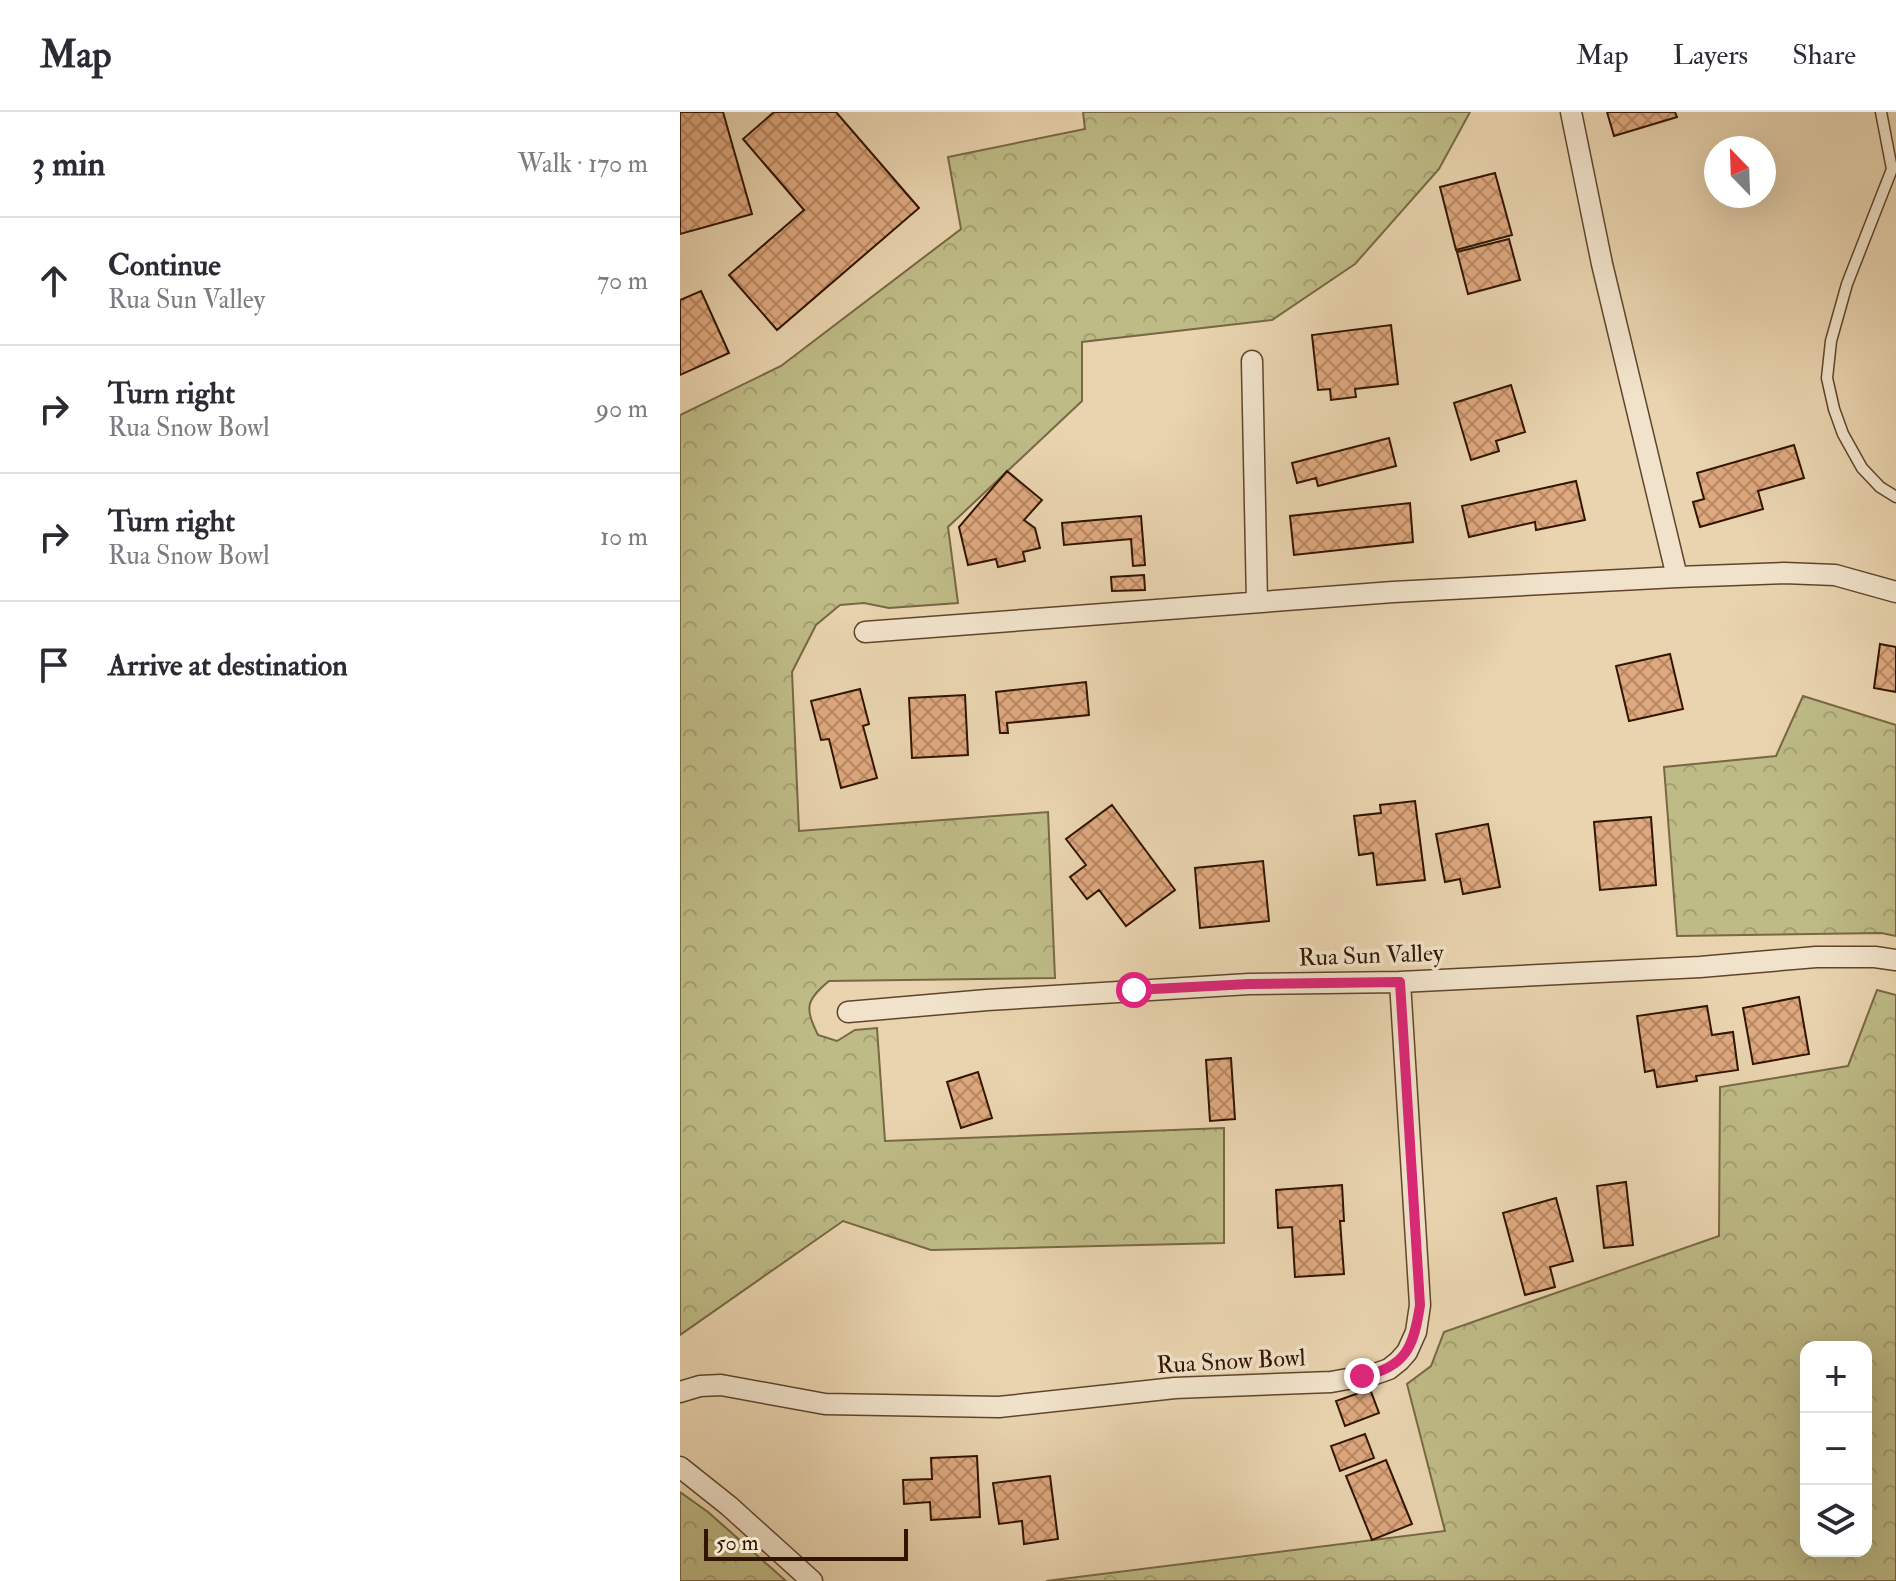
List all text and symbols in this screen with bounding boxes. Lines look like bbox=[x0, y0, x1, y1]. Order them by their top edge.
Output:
text: Map bbox=[40, 31, 111, 79]
text: Map bbox=[1576, 38, 1629, 73]
text: Layers bbox=[1673, 38, 1748, 73]
text: Share bbox=[1792, 38, 1856, 73]
north arrow bbox=[1704, 136, 1776, 208]
text: 3 min bbox=[32, 143, 105, 186]
text: Walk · 170 m bbox=[518, 148, 648, 180]
text: Continue bbox=[108, 247, 221, 284]
icon: ahead bbox=[32, 259, 76, 303]
text: 70 m bbox=[597, 265, 648, 297]
text: Rua Sun Valley bbox=[108, 284, 265, 316]
text: Turn right bbox=[108, 375, 235, 412]
icon: right bbox=[32, 387, 76, 431]
text: 90 m bbox=[596, 393, 648, 425]
text: Rua Snow Bowl bbox=[108, 412, 270, 444]
text: Turn right bbox=[108, 503, 235, 540]
icon: right bbox=[32, 515, 76, 559]
text: 10 m bbox=[600, 521, 648, 553]
text: Rua Snow Bowl bbox=[108, 540, 270, 572]
icon: arrive bbox=[32, 643, 76, 687]
text: Arrive at destination bbox=[108, 647, 348, 684]
street label: Rua Sun Valley bbox=[1298, 937, 1444, 974]
route start bbox=[1116, 972, 1152, 1008]
map controls bbox=[1800, 1341, 1872, 1557]
button: + bbox=[1800, 1341, 1872, 1413]
street label: Rua Snow Bowl bbox=[1156, 1342, 1306, 1381]
route end bbox=[1344, 1358, 1380, 1394]
button: − bbox=[1800, 1413, 1872, 1485]
button: layers bbox=[1800, 1485, 1872, 1557]
scale bar bbox=[704, 1525, 908, 1561]
text: 50 m bbox=[716, 1529, 758, 1557]

